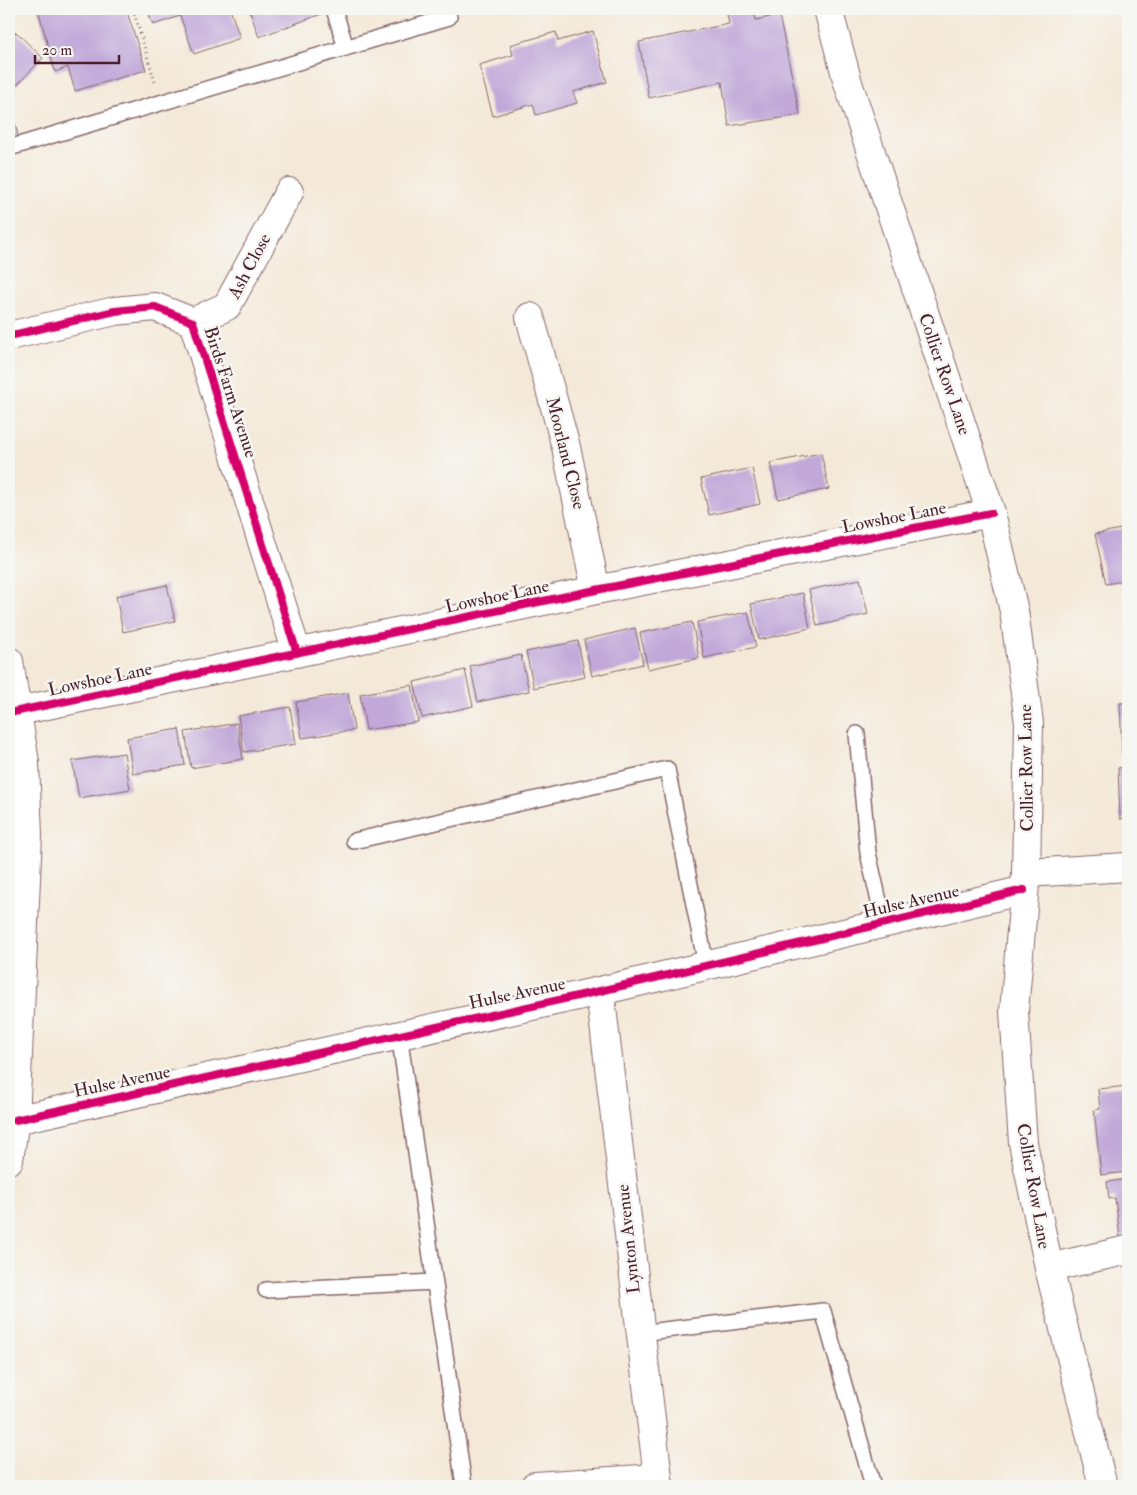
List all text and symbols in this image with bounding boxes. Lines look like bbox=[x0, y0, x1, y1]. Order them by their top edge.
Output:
scale bar bbox=[35, 32, 119, 64]
text: 20 m bbox=[42, 41, 72, 60]
street label: Ash Close bbox=[222, 229, 276, 304]
street label: Collier Row Lane bbox=[913, 310, 976, 438]
street label: Birds Farm Avenue bbox=[198, 324, 263, 461]
street label: Moorland Close bbox=[540, 395, 591, 512]
street label: Lowshoe Lane bbox=[840, 496, 949, 539]
street label: Lowshoe Lane bbox=[443, 574, 552, 619]
street label: Lowshoe Lane bbox=[46, 657, 155, 702]
street label: Collier Row Lane bbox=[1014, 704, 1039, 832]
street label: Hulse Avenue bbox=[861, 879, 962, 924]
street label: Hulse Avenue bbox=[467, 972, 568, 1015]
street label: Hulse Avenue bbox=[72, 1060, 173, 1103]
street label: Collier Row Lane bbox=[1011, 1121, 1056, 1251]
street label: Lynton Avenue bbox=[611, 1183, 646, 1295]

